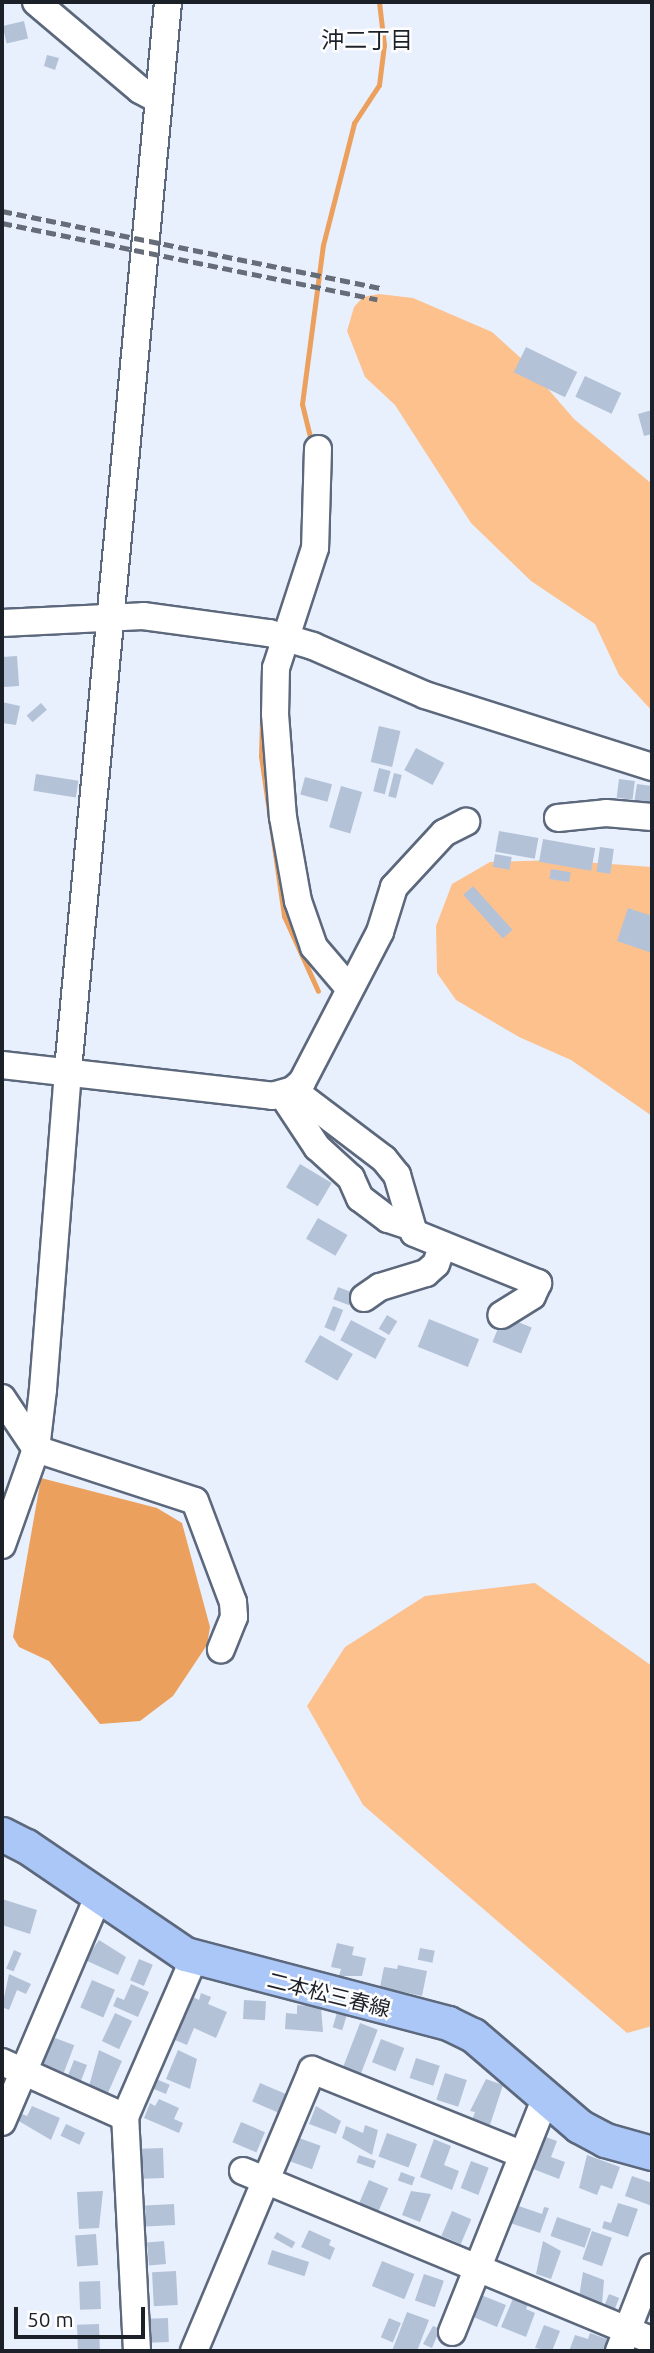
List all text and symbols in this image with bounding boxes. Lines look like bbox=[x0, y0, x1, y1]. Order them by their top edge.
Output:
district label: 沖二丁目 bbox=[321, 26, 413, 54]
street label: 二本松三春線 bbox=[265, 1967, 393, 2021]
scale bar bbox=[18, 2294, 149, 2338]
text: 50 m bbox=[27, 2307, 74, 2331]

